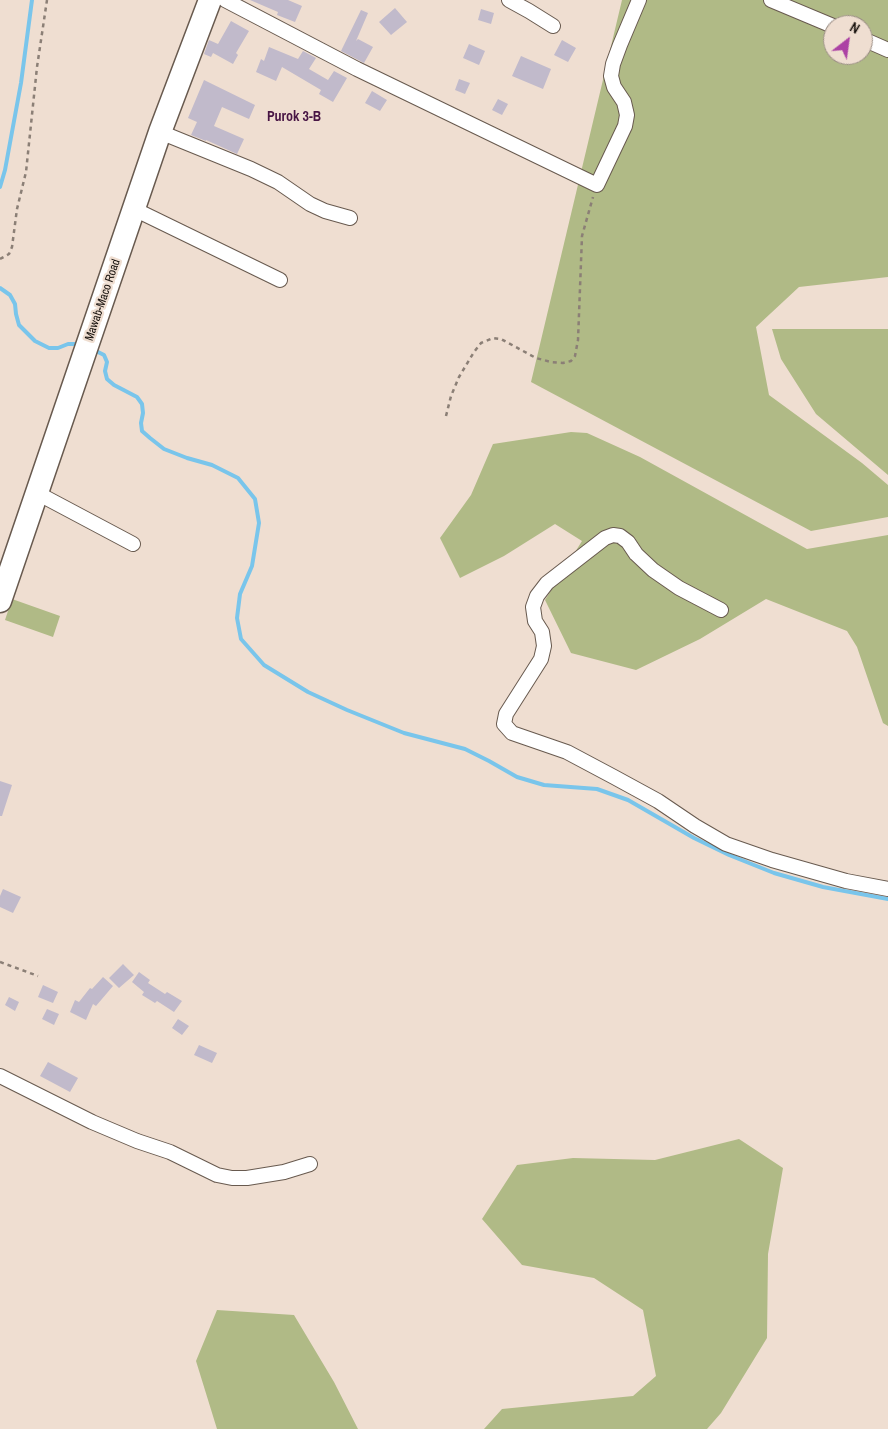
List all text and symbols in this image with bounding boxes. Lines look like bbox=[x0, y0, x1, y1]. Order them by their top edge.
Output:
north arrow bbox=[823, 15, 873, 65]
text: N bbox=[847, 18, 863, 38]
district label: Purok 3-B bbox=[267, 109, 321, 125]
street label: Mawab-Maco Road bbox=[82, 257, 124, 343]

